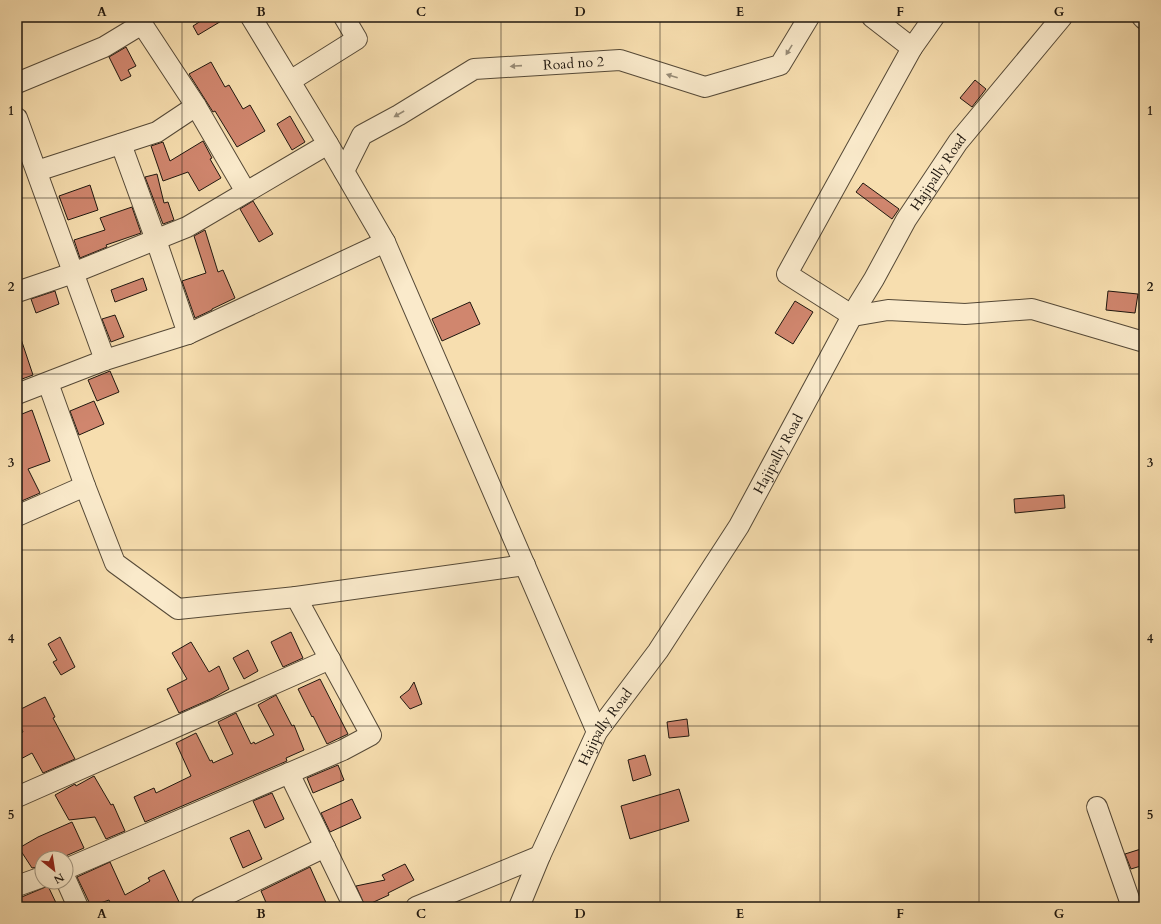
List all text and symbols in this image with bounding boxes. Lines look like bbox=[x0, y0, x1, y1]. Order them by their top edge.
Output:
text: A bbox=[97, 3, 107, 21]
text: B bbox=[256, 3, 266, 21]
text: C bbox=[416, 3, 426, 21]
text: D bbox=[574, 3, 586, 21]
text: E bbox=[736, 3, 744, 21]
text: F bbox=[896, 3, 904, 21]
text: G bbox=[1054, 3, 1065, 21]
one-way arrow bbox=[785, 44, 792, 56]
street label: Road no 2 bbox=[543, 52, 605, 75]
one-way arrow bbox=[509, 63, 522, 69]
one-way arrow bbox=[665, 73, 677, 79]
text: 1 bbox=[8, 102, 14, 120]
text: 1 bbox=[1147, 102, 1153, 120]
one-way arrow bbox=[393, 111, 405, 118]
street label: Hajipally Road bbox=[906, 130, 971, 215]
text: 2 bbox=[8, 278, 15, 296]
text: 2 bbox=[1147, 278, 1154, 296]
street label: Hajipally Road bbox=[749, 410, 808, 497]
text: 3 bbox=[8, 454, 15, 472]
text: 3 bbox=[1147, 454, 1154, 472]
text: 4 bbox=[8, 630, 15, 648]
text: 4 bbox=[1147, 630, 1154, 648]
street label: Hajipally Road bbox=[574, 684, 637, 769]
text: 5 bbox=[8, 806, 14, 824]
text: 5 bbox=[1147, 806, 1153, 824]
north arrow bbox=[34, 850, 74, 890]
text: N bbox=[50, 869, 67, 887]
text: A bbox=[97, 905, 107, 923]
text: B bbox=[256, 905, 266, 923]
text: C bbox=[416, 905, 426, 923]
text: D bbox=[574, 905, 586, 923]
text: E bbox=[736, 905, 744, 923]
text: F bbox=[896, 905, 904, 923]
text: G bbox=[1054, 905, 1065, 923]

